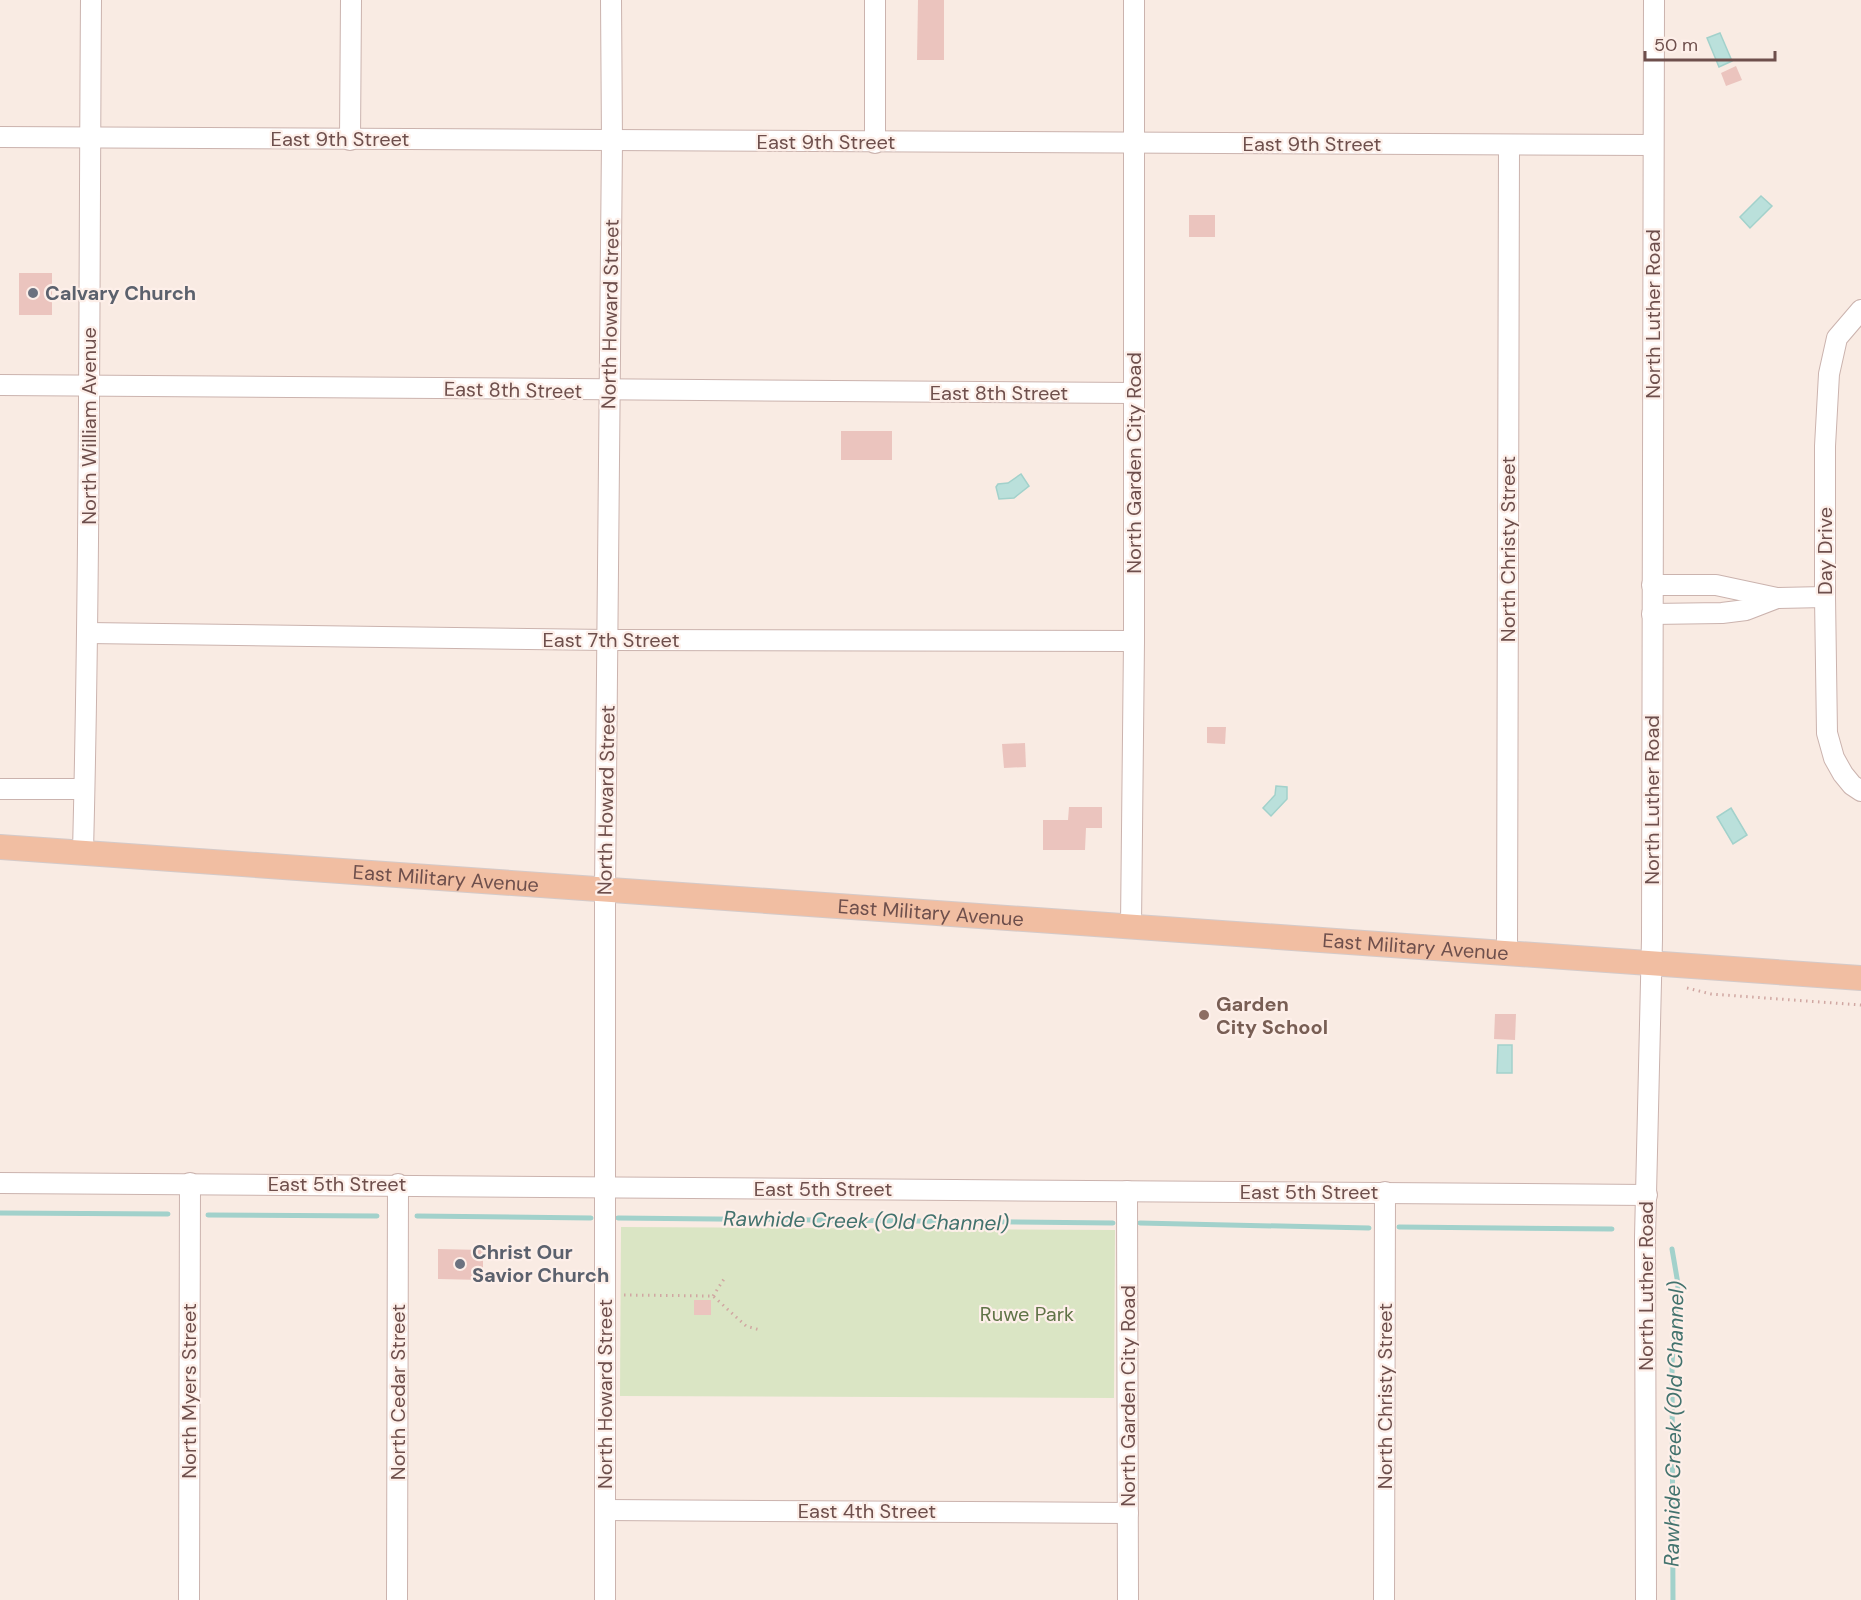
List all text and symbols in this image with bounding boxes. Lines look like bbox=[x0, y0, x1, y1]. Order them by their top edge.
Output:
scale bar bbox=[1645, 24, 1776, 62]
text: 50 m bbox=[1654, 33, 1698, 57]
street label: East 9th Street bbox=[271, 126, 410, 152]
street label: East 9th Street bbox=[757, 129, 896, 155]
street label: East 9th Street bbox=[1243, 131, 1382, 157]
street label: North Howard Street bbox=[595, 219, 625, 409]
street label: North Luther Road bbox=[1640, 229, 1666, 399]
place label: Calvary Church bbox=[45, 280, 196, 306]
marker: Calvary Church bbox=[26, 286, 40, 300]
street label: North William Avenue bbox=[76, 327, 102, 525]
street label: North Garden City Road bbox=[1121, 352, 1147, 574]
street label: East 8th Street bbox=[444, 376, 583, 404]
street label: East 8th Street bbox=[930, 380, 1068, 406]
street label: North Christy Street bbox=[1495, 456, 1521, 642]
street label: Day Drive bbox=[1812, 507, 1838, 595]
street label: East 7th Street bbox=[543, 627, 680, 653]
street label: North Howard Street bbox=[591, 705, 621, 895]
street label: North Luther Road bbox=[1639, 715, 1665, 885]
street label: East Military Avenue bbox=[352, 859, 540, 898]
street label: East Military Avenue bbox=[837, 893, 1025, 932]
street label: East Military Avenue bbox=[1322, 927, 1509, 966]
place label: Garden City School bbox=[1216, 991, 1328, 1040]
marker: Garden City School bbox=[1197, 1008, 1211, 1022]
street label: East 5th Street bbox=[268, 1171, 406, 1197]
street label: East 5th Street bbox=[754, 1176, 892, 1202]
street label: East 5th Street bbox=[1240, 1179, 1378, 1205]
street label: North Luther Road bbox=[1633, 1201, 1659, 1371]
water label: Rawhide Creek (Old Channel) bbox=[723, 1205, 1009, 1237]
place label: Christ Our Savior Church bbox=[472, 1239, 609, 1288]
marker: Christ Our Savior Church bbox=[453, 1257, 467, 1271]
water label: Rawhide Creek (Old Channel) bbox=[1658, 1281, 1690, 1567]
street label: North Garden City Road bbox=[1115, 1285, 1141, 1507]
street label: North Howard Street bbox=[592, 1299, 618, 1489]
park label: Ruwe Park bbox=[980, 1301, 1074, 1327]
street label: North Myers Street bbox=[176, 1303, 202, 1479]
street label: North Christy Street bbox=[1372, 1303, 1398, 1489]
street label: North Cedar Street bbox=[385, 1304, 411, 1480]
street label: East 4th Street bbox=[798, 1498, 936, 1524]

